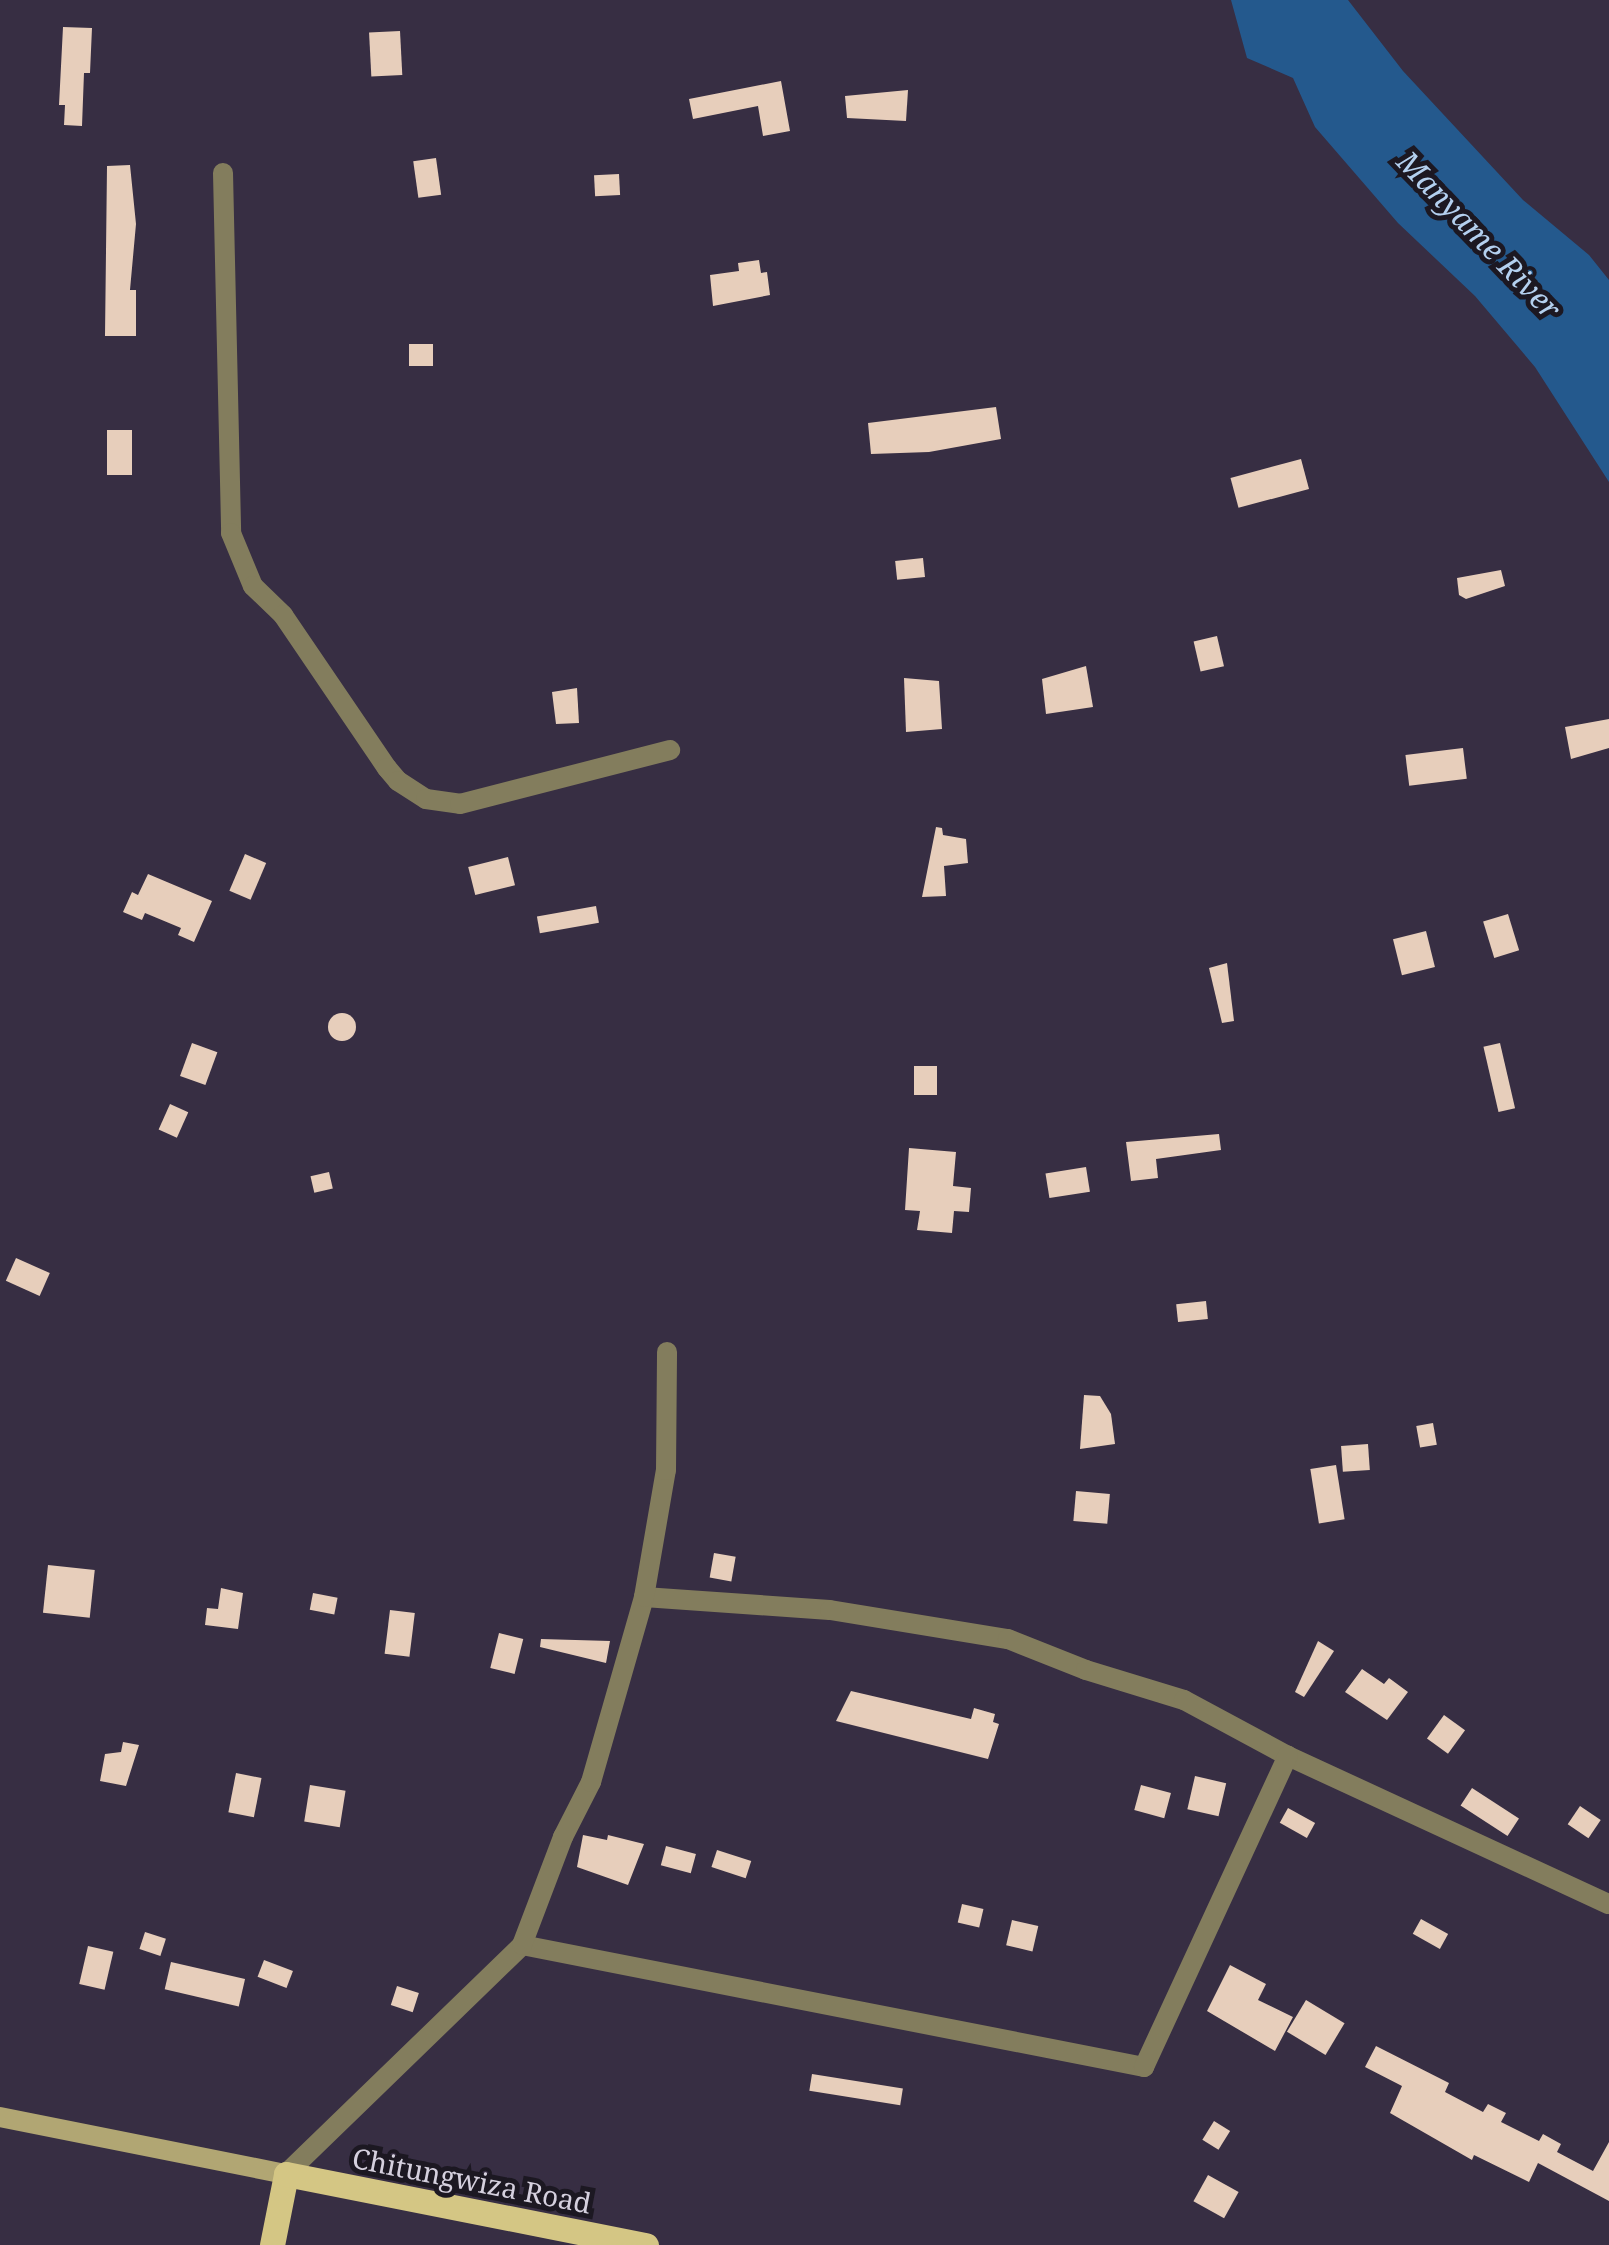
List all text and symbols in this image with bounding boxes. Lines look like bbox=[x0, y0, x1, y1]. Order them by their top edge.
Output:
water label: Manyame River bbox=[1390, 144, 1568, 326]
street label: Chitungwiza Road bbox=[350, 2140, 594, 2220]

